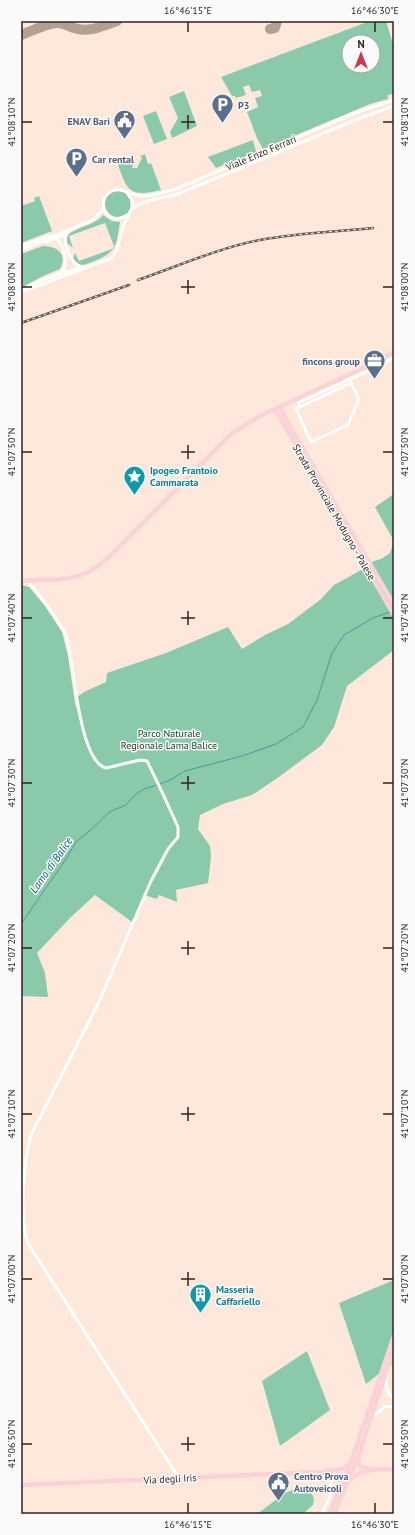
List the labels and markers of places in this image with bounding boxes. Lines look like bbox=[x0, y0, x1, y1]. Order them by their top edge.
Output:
parking icon: P3 bbox=[209, 92, 235, 125]
place label: P3 bbox=[238, 99, 249, 112]
public building icon: ENAV Bari bbox=[112, 108, 138, 141]
place label: ENAV Bari bbox=[68, 115, 110, 128]
parking icon: Car rental bbox=[63, 146, 89, 179]
place label: Car rental bbox=[92, 153, 134, 166]
office icon: fincons group bbox=[362, 348, 388, 381]
place label: fincons group bbox=[302, 355, 361, 368]
place icon: Ipogeo Frantoio Cammarata bbox=[121, 463, 147, 496]
place label: Ipogeo Frantoio Cammarata bbox=[150, 464, 218, 489]
building icon: Masseria Caffariello bbox=[187, 1282, 213, 1315]
place label: Masseria Caffariello bbox=[216, 1283, 261, 1308]
public building icon: Centro Prova Autoveicoli bbox=[266, 1469, 292, 1502]
place label: Centro Prova Autoveicoli bbox=[294, 1470, 349, 1495]

